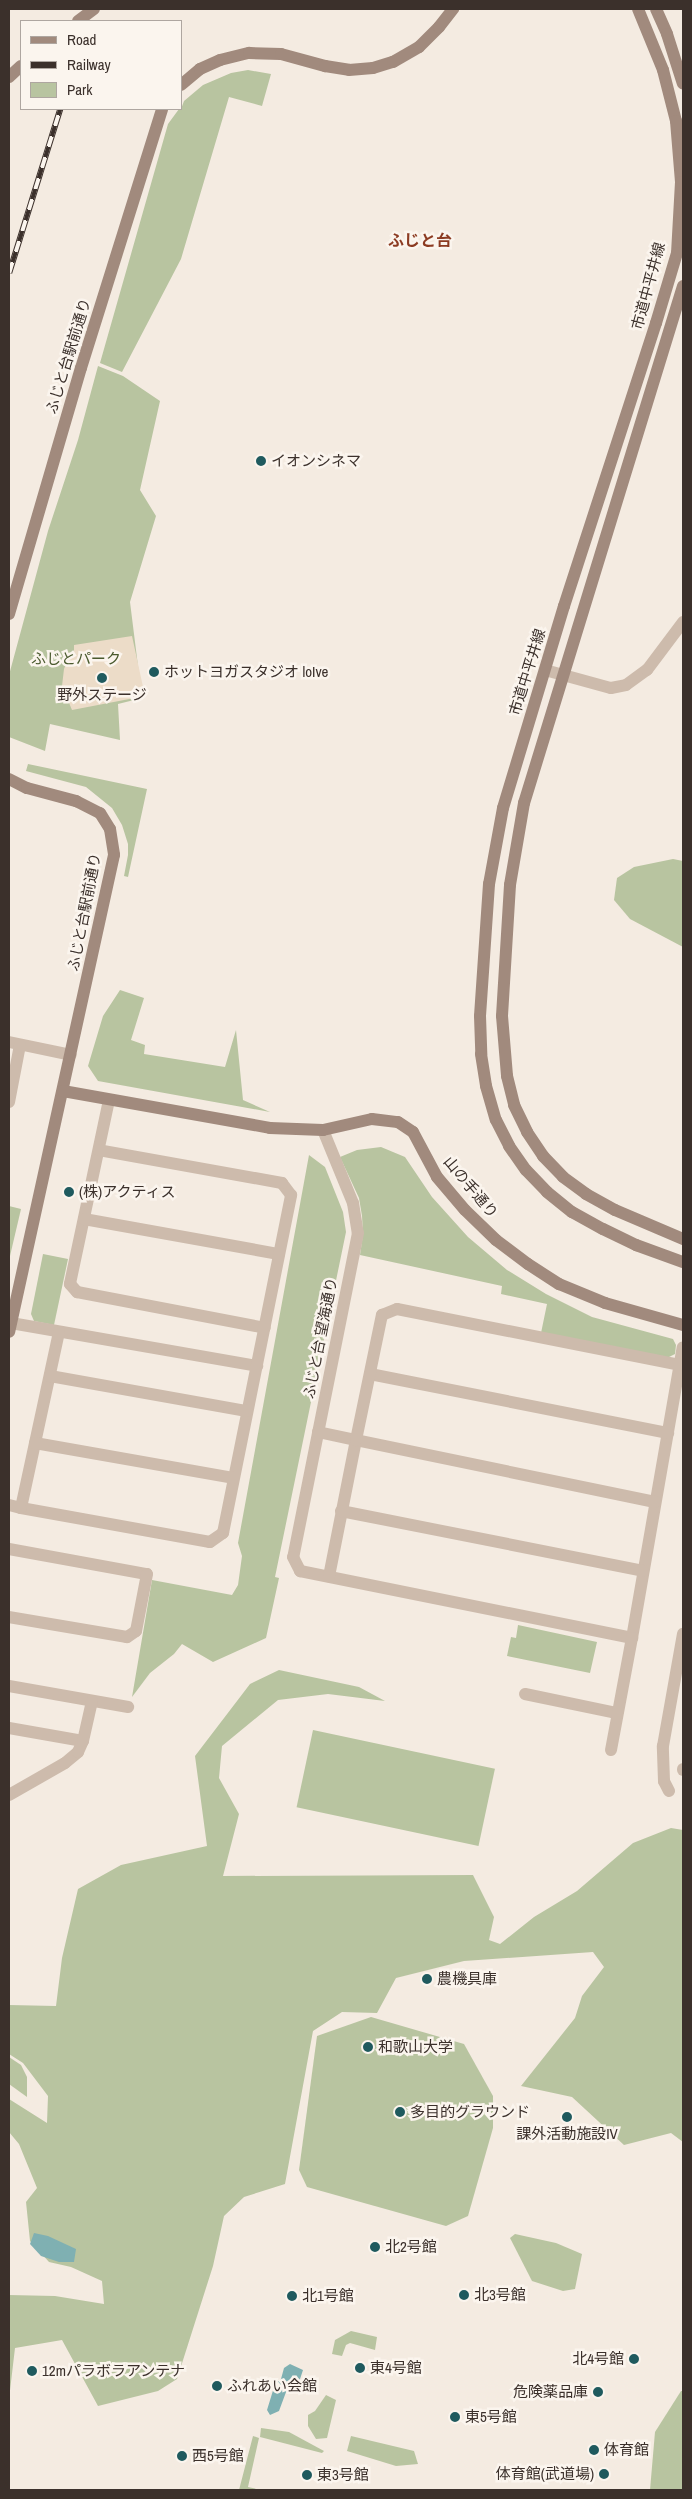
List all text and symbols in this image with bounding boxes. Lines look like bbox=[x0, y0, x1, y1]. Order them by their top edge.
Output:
legend bbox=[20, 20, 182, 110]
text: Road bbox=[67, 29, 96, 50]
text: Railway bbox=[67, 54, 111, 75]
text: Park bbox=[67, 79, 92, 100]
district label: ふじと台 bbox=[388, 230, 452, 250]
street label: 市道中平井線 bbox=[628, 240, 668, 332]
street label: ふじと台駅前通り bbox=[42, 296, 94, 416]
place label: イオンシネマ bbox=[271, 452, 361, 470]
marker: イオンシネマ bbox=[255, 455, 267, 467]
street label: 市道中平井線 bbox=[505, 626, 549, 718]
park label: ふじとパーク bbox=[31, 650, 121, 668]
place label: ホットヨガスタジオ loIve bbox=[164, 663, 328, 681]
marker: ホットヨガスタジオ loIve bbox=[148, 666, 160, 678]
marker: 野外ステージ bbox=[96, 672, 108, 684]
place label: 野外ステージ bbox=[57, 686, 147, 704]
street label: ふじと台駅前通り bbox=[64, 851, 104, 973]
street label: 山の手通り bbox=[440, 1152, 502, 1222]
place label: (株)アクティス bbox=[79, 1183, 177, 1201]
marker: (株)アクティス bbox=[63, 1186, 75, 1198]
street label: ふじと台 望海通り bbox=[299, 1276, 341, 1400]
place label: 農機具庫 bbox=[437, 1970, 497, 1988]
marker: 農機具庫 bbox=[421, 1973, 433, 1985]
place label: 和歌山大学 bbox=[378, 2038, 453, 2056]
marker: 和歌山大学 bbox=[362, 2041, 374, 2053]
place label: 多目的グラウンド bbox=[410, 2103, 530, 2121]
marker: 多目的グラウンド bbox=[394, 2106, 406, 2118]
marker: 課外活動施設IV bbox=[561, 2111, 573, 2123]
place label: 課外活動施設IV bbox=[516, 2125, 618, 2143]
place label: 北2号館 bbox=[385, 2238, 437, 2256]
marker: 北2号館 bbox=[369, 2241, 381, 2253]
place label: 北3号館 bbox=[474, 2286, 526, 2304]
place label: 北1号館 bbox=[302, 2287, 354, 2305]
marker: 北3号館 bbox=[458, 2289, 470, 2301]
marker: 北1号館 bbox=[286, 2290, 298, 2302]
place label: 北4号館 bbox=[572, 2350, 624, 2368]
marker: 北4号館 bbox=[628, 2353, 640, 2365]
place label: 東4号館 bbox=[370, 2359, 422, 2377]
place label: 12mパラボラアンテナ bbox=[42, 2362, 186, 2380]
marker: 東4号館 bbox=[354, 2362, 366, 2374]
marker: 12mパラボラアンテナ bbox=[26, 2365, 38, 2377]
place label: ふれあい会館 bbox=[227, 2377, 317, 2395]
marker: ふれあい会館 bbox=[211, 2380, 223, 2392]
place label: 危険薬品庫 bbox=[513, 2383, 588, 2401]
marker: 危険薬品庫 bbox=[592, 2386, 604, 2398]
place label: 東5号館 bbox=[465, 2408, 517, 2426]
marker: 東5号館 bbox=[449, 2411, 461, 2423]
place label: 体育館 bbox=[604, 2441, 649, 2459]
marker: 体育館 bbox=[588, 2444, 600, 2456]
place label: 西5号館 bbox=[192, 2447, 244, 2465]
marker: 西5号館 bbox=[176, 2450, 188, 2462]
place label: 体育館(武道場) bbox=[496, 2465, 594, 2483]
place label: 東3号館 bbox=[317, 2466, 369, 2484]
marker: 体育館(武道場) bbox=[598, 2468, 610, 2480]
marker: 東3号館 bbox=[301, 2469, 313, 2481]

